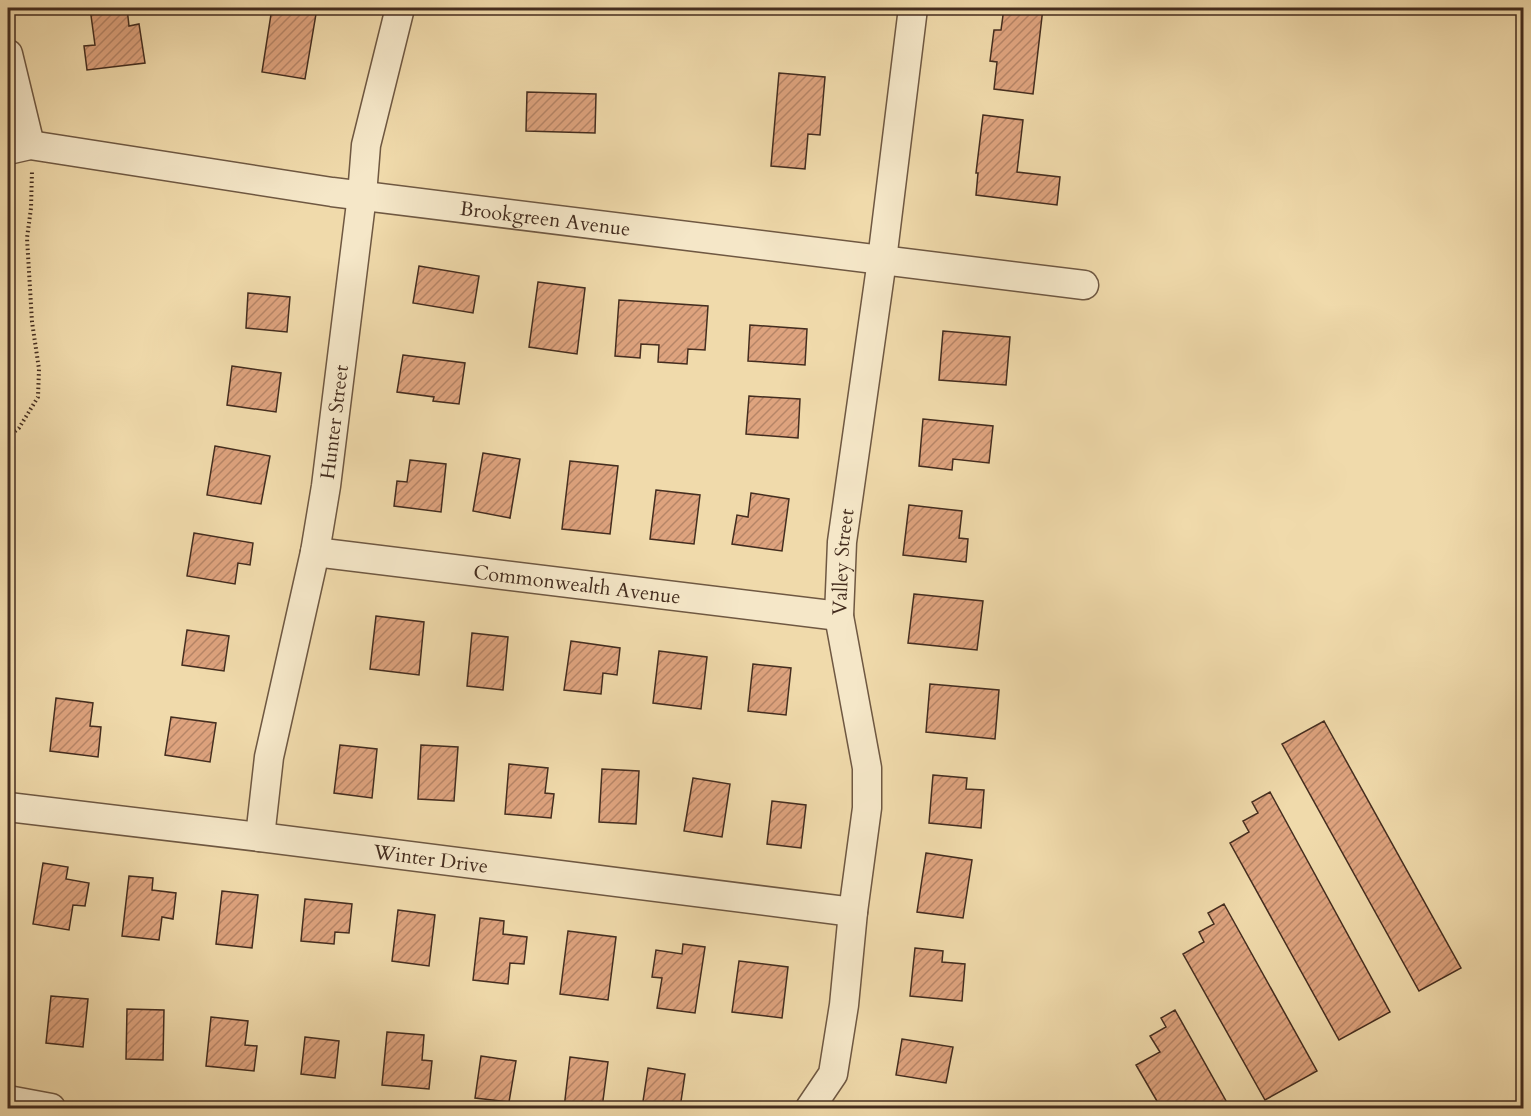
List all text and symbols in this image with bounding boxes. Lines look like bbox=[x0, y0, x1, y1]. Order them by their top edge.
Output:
street label: Brookgreen Avenue bbox=[458, 194, 632, 242]
street label: Hunter Street bbox=[313, 362, 354, 481]
street label: Valley Street bbox=[826, 506, 860, 616]
street label: Commonwealth Avenue bbox=[472, 558, 682, 610]
street label: Winter Drive bbox=[371, 838, 490, 879]

